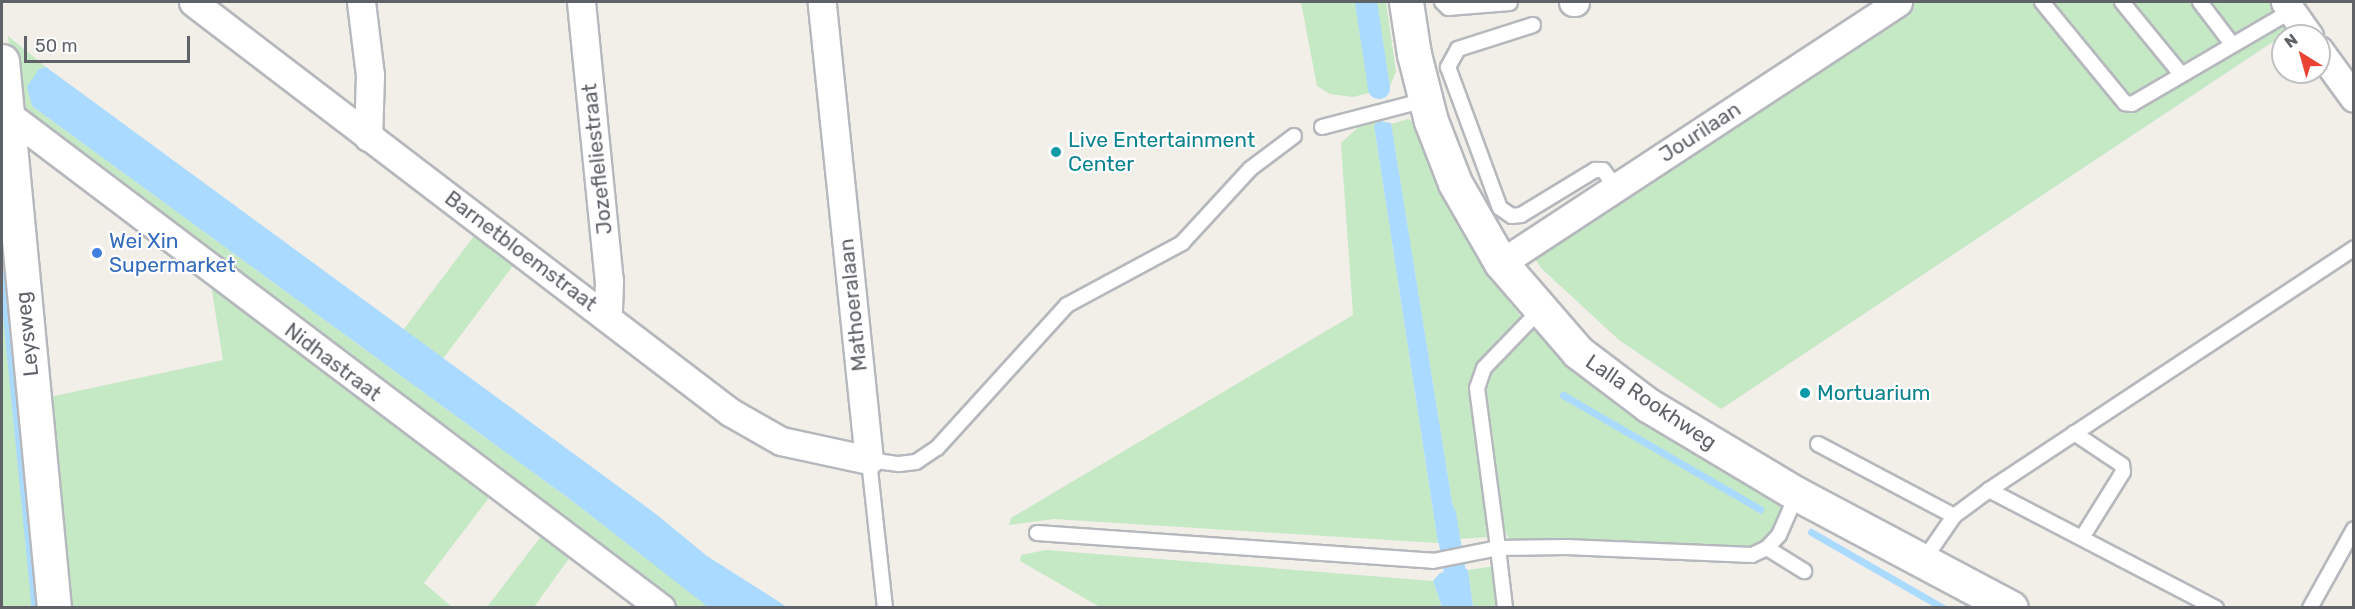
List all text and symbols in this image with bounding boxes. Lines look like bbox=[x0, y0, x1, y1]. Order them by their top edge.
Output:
scale bar bbox=[27, 24, 194, 62]
north arrow bbox=[2271, 24, 2331, 84]
text: N bbox=[2281, 30, 2301, 52]
text: 50 m bbox=[35, 35, 78, 57]
street label: Jozefleliestraat bbox=[577, 82, 617, 236]
street label: Jourilaan bbox=[1655, 96, 1745, 168]
place label: Live Entertainment Center bbox=[1068, 127, 1255, 177]
marker: Live Entertainment Center bbox=[1049, 145, 1063, 159]
street label: Barnetbloemstraat bbox=[440, 185, 602, 317]
place label: Wei Xin Supermarket bbox=[109, 228, 235, 278]
street label: Mathoeralaan bbox=[833, 237, 873, 373]
marker: Wei Xin Supermarket bbox=[90, 246, 104, 260]
street label: Leysweg bbox=[10, 290, 44, 378]
street label: Nidhastraat bbox=[280, 317, 386, 407]
street label: Lalla Rookhweg bbox=[1581, 349, 1721, 455]
place label: Mortuarium bbox=[1817, 380, 1931, 406]
marker: Mortuarium bbox=[1798, 386, 1812, 400]

